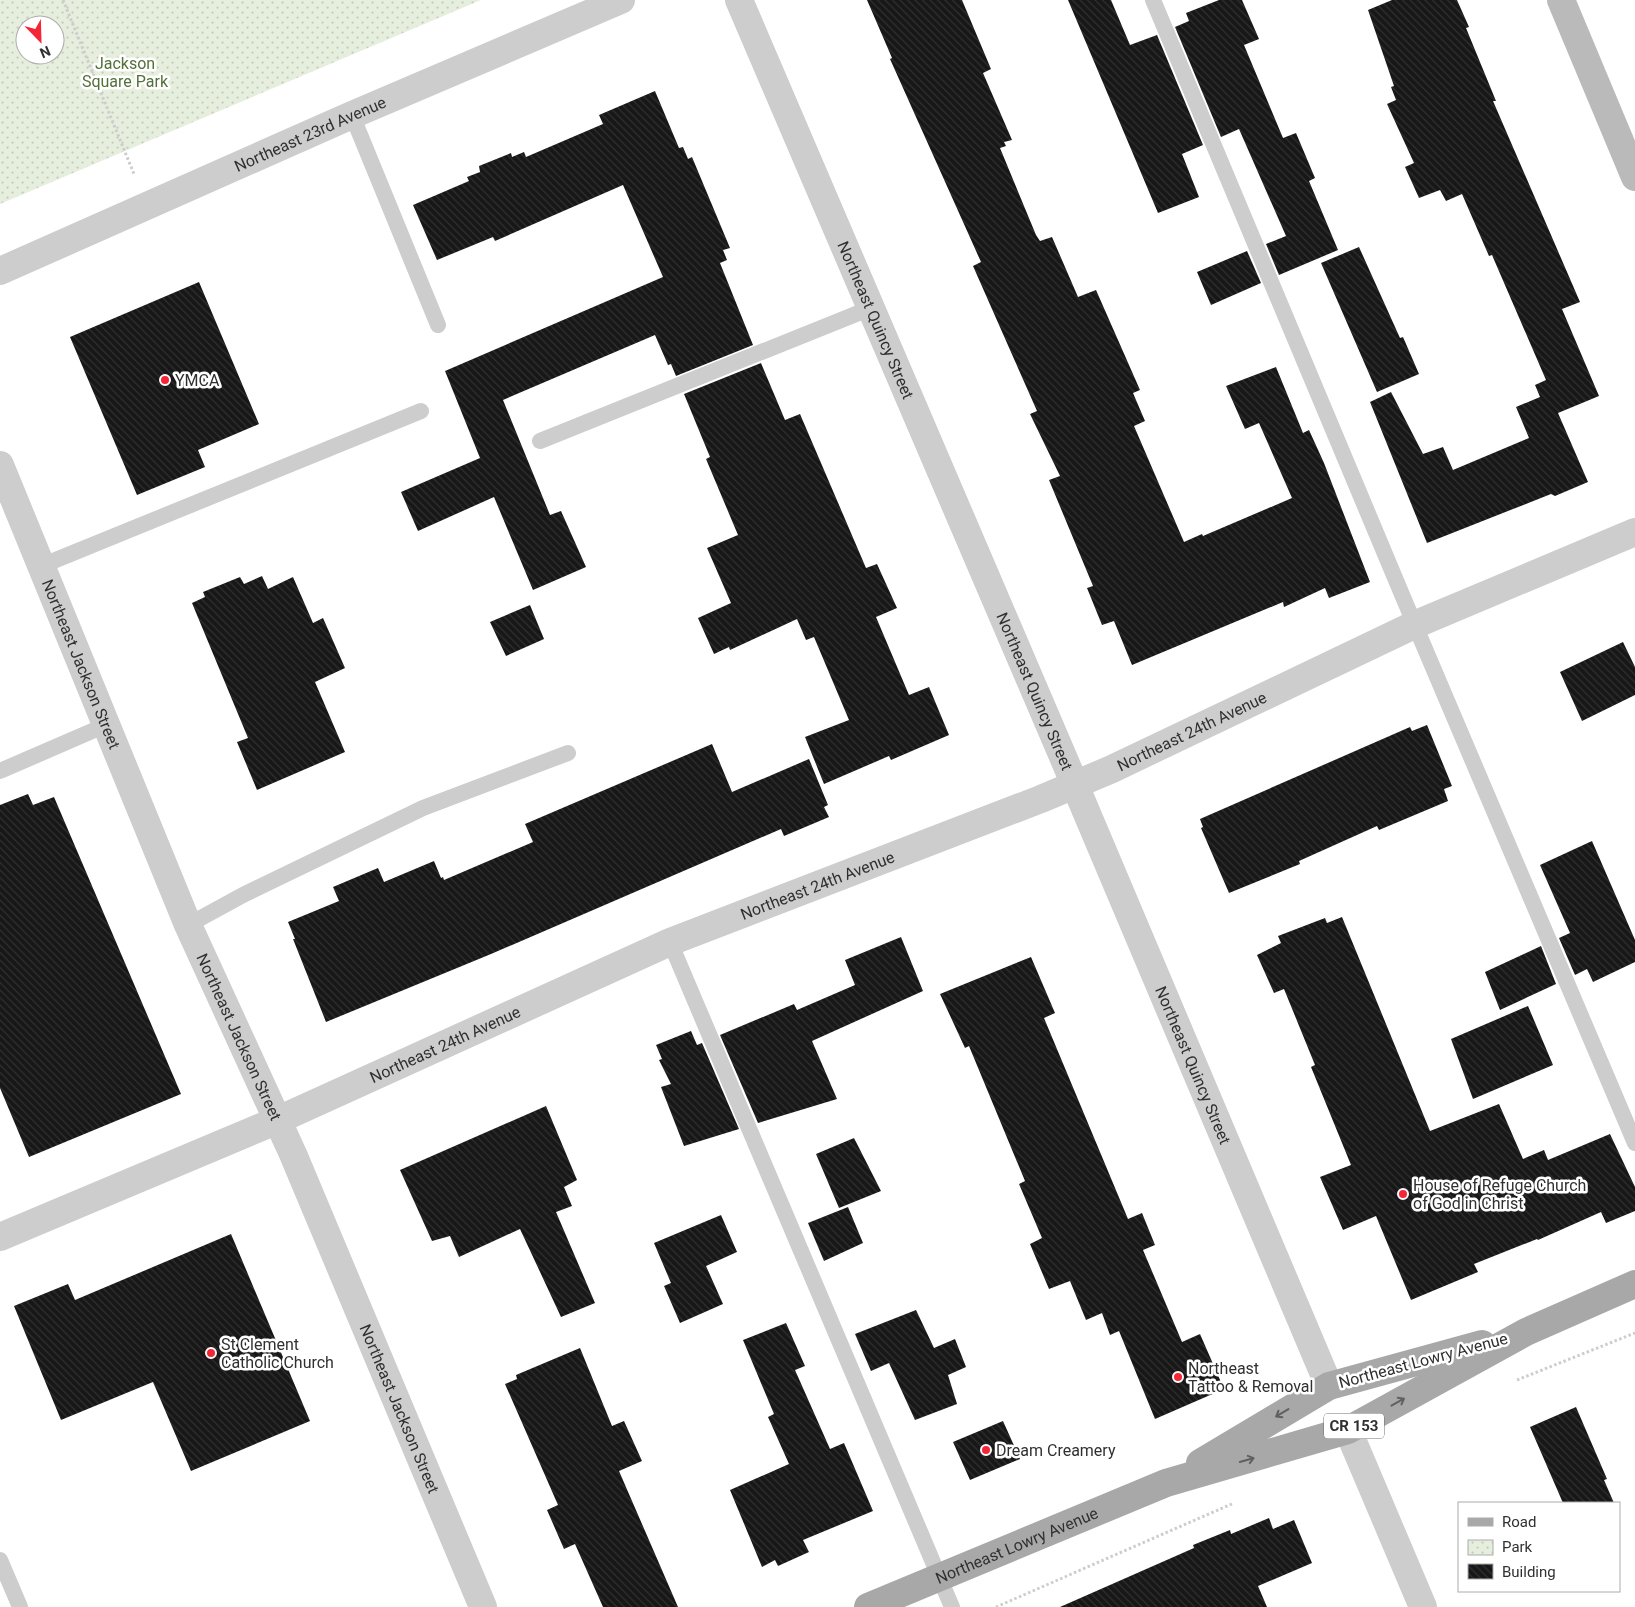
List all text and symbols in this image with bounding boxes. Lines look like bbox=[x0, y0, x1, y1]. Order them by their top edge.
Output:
north arrow bbox=[15, 15, 65, 65]
text: N bbox=[37, 43, 53, 61]
park label: Jackson Square Park bbox=[82, 54, 169, 91]
street label: Northeast 23rd Avenue bbox=[231, 93, 389, 176]
street label: Northeast Quincy Street bbox=[833, 238, 918, 402]
place label: YMCA bbox=[175, 371, 220, 390]
marker: YMCA bbox=[159, 374, 171, 386]
street label: Northeast Jackson Street bbox=[38, 577, 124, 752]
street label: Northeast Quincy Street bbox=[992, 610, 1077, 773]
street label: Northeast 24th Avenue bbox=[1114, 688, 1270, 775]
street label: Northeast 24th Avenue bbox=[738, 847, 897, 924]
street label: Northeast Jackson Street bbox=[192, 951, 285, 1124]
street label: Northeast Quincy Street bbox=[1151, 983, 1235, 1147]
street label: Northeast 24th Avenue bbox=[367, 1002, 524, 1087]
place label: House of Refuge Church of God in Christ bbox=[1413, 1176, 1586, 1213]
marker: House of Refuge Church of God in Christ bbox=[1397, 1188, 1409, 1200]
street label: Northeast Jackson Street bbox=[355, 1321, 443, 1496]
street label: Northeast Lowry Avenue bbox=[1337, 1329, 1510, 1392]
place label: St Clement Catholic Church bbox=[221, 1335, 334, 1372]
marker: St Clement Catholic Church bbox=[205, 1347, 217, 1359]
place label: Northeast Tattoo & Removal bbox=[1188, 1359, 1313, 1396]
marker: Northeast Tattoo & Removal bbox=[1172, 1371, 1184, 1383]
one-way arrow bbox=[1390, 1397, 1404, 1407]
one-way arrow bbox=[1276, 1409, 1290, 1419]
road number: CR 153 bbox=[1324, 1414, 1384, 1438]
place label: Dream Creamery bbox=[996, 1441, 1116, 1460]
marker: Dream Creamery bbox=[980, 1444, 992, 1456]
one-way arrow bbox=[1238, 1454, 1254, 1464]
legend bbox=[1458, 1502, 1620, 1592]
street label: Northeast Lowry Avenue bbox=[933, 1503, 1101, 1588]
text: Road bbox=[1502, 1513, 1536, 1531]
text: Park bbox=[1502, 1538, 1533, 1556]
text: Building bbox=[1502, 1563, 1556, 1581]

